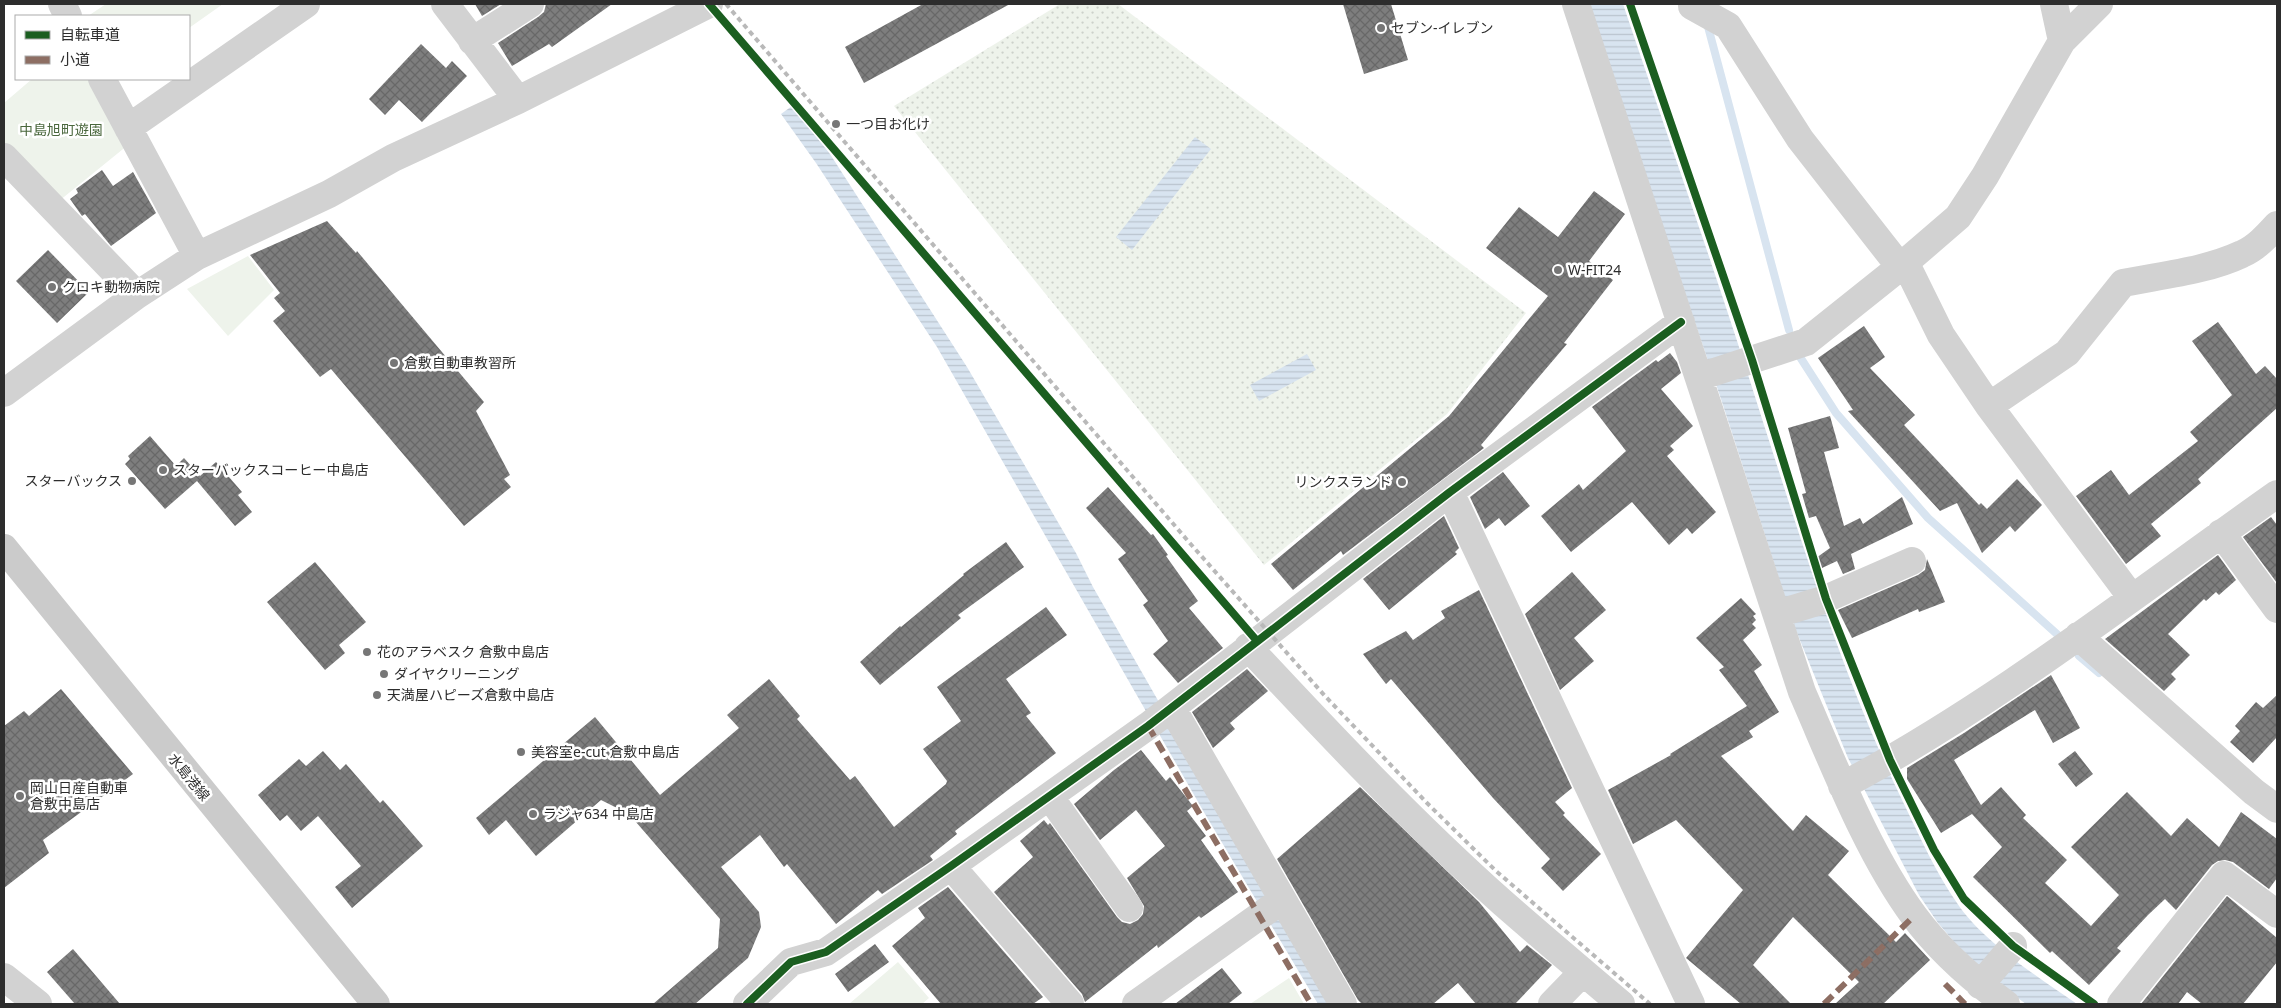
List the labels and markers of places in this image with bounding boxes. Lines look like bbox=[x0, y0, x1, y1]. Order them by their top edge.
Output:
place label: セブン-イレブン bbox=[1391, 18, 1494, 37]
marker: セブン-イレブン bbox=[1375, 22, 1387, 34]
place label: 一つ目お化け bbox=[846, 114, 930, 133]
marker: 一つ目お化け bbox=[830, 118, 842, 130]
place label: W-FIT24 bbox=[1568, 260, 1621, 279]
marker: W-FIT24 bbox=[1552, 264, 1564, 276]
place label: クロキ動物病院 bbox=[62, 277, 160, 296]
marker: クロキ動物病院 bbox=[46, 281, 58, 293]
place label: 倉敷自動車教習所 bbox=[404, 353, 516, 372]
marker: 倉敷自動車教習所 bbox=[388, 357, 400, 369]
place label: スターバックスコーヒー中島店 bbox=[173, 460, 368, 479]
marker: スターバックスコーヒー中島店 bbox=[157, 464, 169, 476]
place label: スターバックス bbox=[25, 471, 122, 490]
place label: リンクスランド bbox=[1294, 472, 1392, 491]
marker: スターバックス bbox=[126, 475, 138, 487]
marker: リンクスランド bbox=[1396, 476, 1408, 488]
place label: 花のアラベスク 倉敷中島店 bbox=[377, 642, 549, 661]
marker: 花のアラベスク 倉敷中島店 bbox=[361, 646, 373, 658]
place label: ダイヤクリーニング bbox=[394, 664, 520, 683]
marker: ダイヤクリーニング bbox=[378, 668, 390, 680]
place label: 天満屋ハピーズ倉敷中島店 bbox=[387, 685, 554, 704]
marker: 天満屋ハピーズ倉敷中島店 bbox=[371, 689, 383, 701]
place label: 美容室e-cut 倉敷中島店 bbox=[531, 742, 679, 761]
marker: 美容室e-cut 倉敷中島店 bbox=[515, 746, 527, 758]
place label: 岡山日産自動車 倉敷中島店 bbox=[30, 778, 128, 813]
marker: 岡山日産自動車 倉敷中島店 bbox=[14, 790, 26, 802]
place label: ラジャ634 中島店 bbox=[543, 804, 654, 823]
marker: ラジャ634 中島店 bbox=[527, 808, 539, 820]

